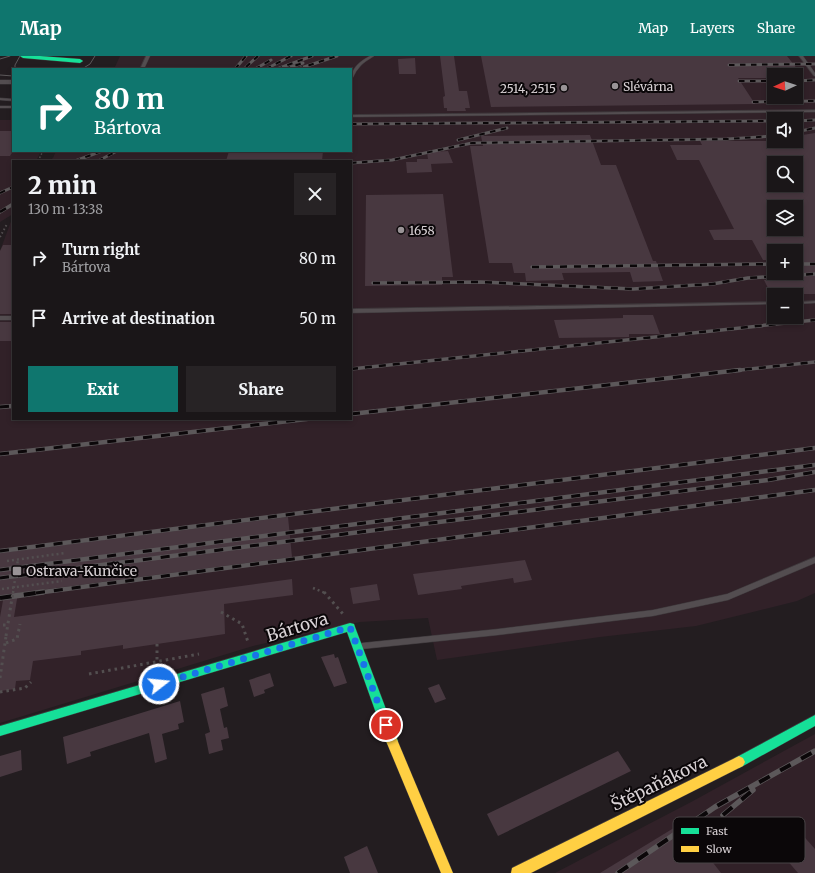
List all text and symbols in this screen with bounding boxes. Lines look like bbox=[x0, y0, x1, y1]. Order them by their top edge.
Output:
text: Map bbox=[20, 16, 62, 40]
text: Map bbox=[638, 19, 668, 37]
text: Layers bbox=[690, 19, 735, 37]
text: Share bbox=[757, 19, 795, 37]
north arrow bbox=[767, 68, 803, 104]
map controls bbox=[767, 68, 803, 324]
place label: Slévárna bbox=[623, 79, 674, 94]
text: 80 m bbox=[94, 81, 165, 117]
place label: 2514, 2515 bbox=[500, 81, 556, 96]
marker: Slévárna bbox=[610, 81, 620, 91]
marker: 2514, 2515 bbox=[559, 83, 569, 93]
icon: right bbox=[28, 84, 80, 136]
button: sound bbox=[767, 112, 803, 148]
text: Bártova bbox=[94, 116, 161, 139]
button: search bbox=[767, 156, 803, 192]
text: 2 min bbox=[28, 170, 97, 201]
button: close bbox=[294, 173, 336, 215]
button: layers bbox=[767, 200, 803, 236]
text: 130 m · 13:38 bbox=[28, 201, 103, 218]
place label: 1658 bbox=[409, 223, 435, 238]
marker: 1658 bbox=[396, 225, 406, 235]
text: Turn right bbox=[62, 240, 140, 259]
button: + bbox=[767, 244, 803, 280]
icon: right bbox=[28, 247, 50, 269]
text: 80 m bbox=[299, 249, 336, 268]
text: Bártova bbox=[62, 259, 111, 276]
button: − bbox=[767, 288, 803, 324]
icon: arrive bbox=[28, 307, 50, 329]
text: Arrive at destination bbox=[62, 309, 215, 328]
text: 50 m bbox=[299, 309, 336, 328]
button: Exit bbox=[28, 366, 178, 412]
button: Share bbox=[186, 366, 336, 412]
place label: Ostrava-Kunčice bbox=[26, 562, 137, 580]
marker: Ostrava-Kunčice bbox=[11, 565, 23, 577]
street label: Bártova bbox=[263, 607, 331, 647]
position arrow bbox=[138, 663, 180, 705]
pin bbox=[369, 708, 403, 742]
icon: arrive bbox=[375, 714, 397, 736]
street label: Štěpaňákova bbox=[607, 749, 711, 816]
legend bbox=[673, 817, 805, 863]
text: Fast bbox=[706, 824, 729, 838]
text: Slow bbox=[706, 842, 732, 856]

